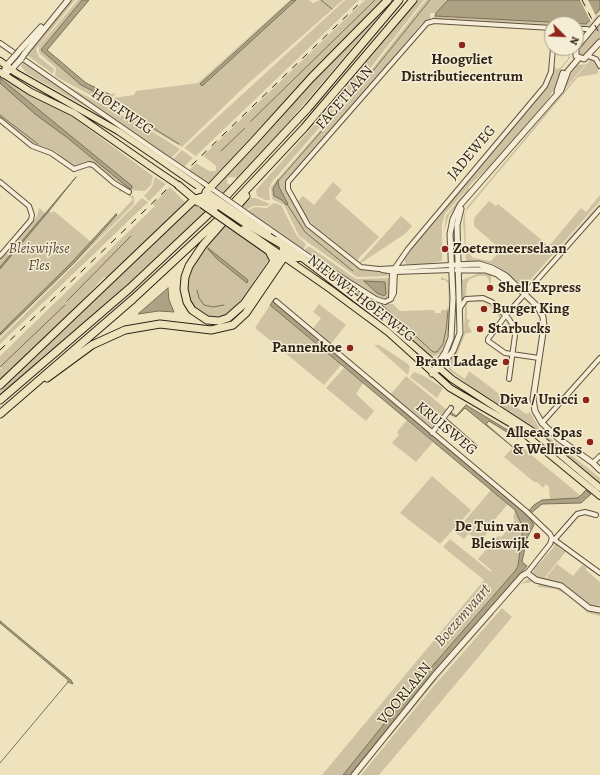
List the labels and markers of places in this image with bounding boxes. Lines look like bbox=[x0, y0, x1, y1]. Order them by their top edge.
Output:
marker: Hoogvliet Distributiecentrum bbox=[457, 40, 467, 50]
place label: Hoogvliet Distributiecentrum bbox=[401, 51, 523, 86]
place label: Zoetermeerselaan bbox=[453, 240, 567, 258]
marker: Zoetermeerselaan bbox=[440, 244, 450, 254]
place label: Shell Express bbox=[498, 279, 581, 297]
marker: Shell Express bbox=[485, 283, 495, 293]
place label: Burger King bbox=[492, 300, 569, 318]
marker: Burger King bbox=[479, 304, 489, 314]
place label: Starbucks bbox=[488, 320, 550, 338]
marker: Starbucks bbox=[475, 324, 485, 334]
place label: Pannenkoe bbox=[272, 339, 342, 357]
marker: Pannenkoe bbox=[345, 343, 355, 353]
place label: Bram Ladage bbox=[415, 353, 498, 371]
marker: Bram Ladage bbox=[501, 357, 511, 367]
place label: Diya / Unicci bbox=[500, 391, 578, 409]
marker: Diya / Unicci bbox=[581, 395, 591, 405]
place label: Allseas Spas & Wellness bbox=[506, 424, 582, 459]
marker: Allseas Spas & Wellness bbox=[585, 437, 595, 447]
place label: De Tuin van Bleiswijk bbox=[455, 518, 529, 553]
marker: De Tuin van Bleiswijk bbox=[532, 531, 542, 541]

